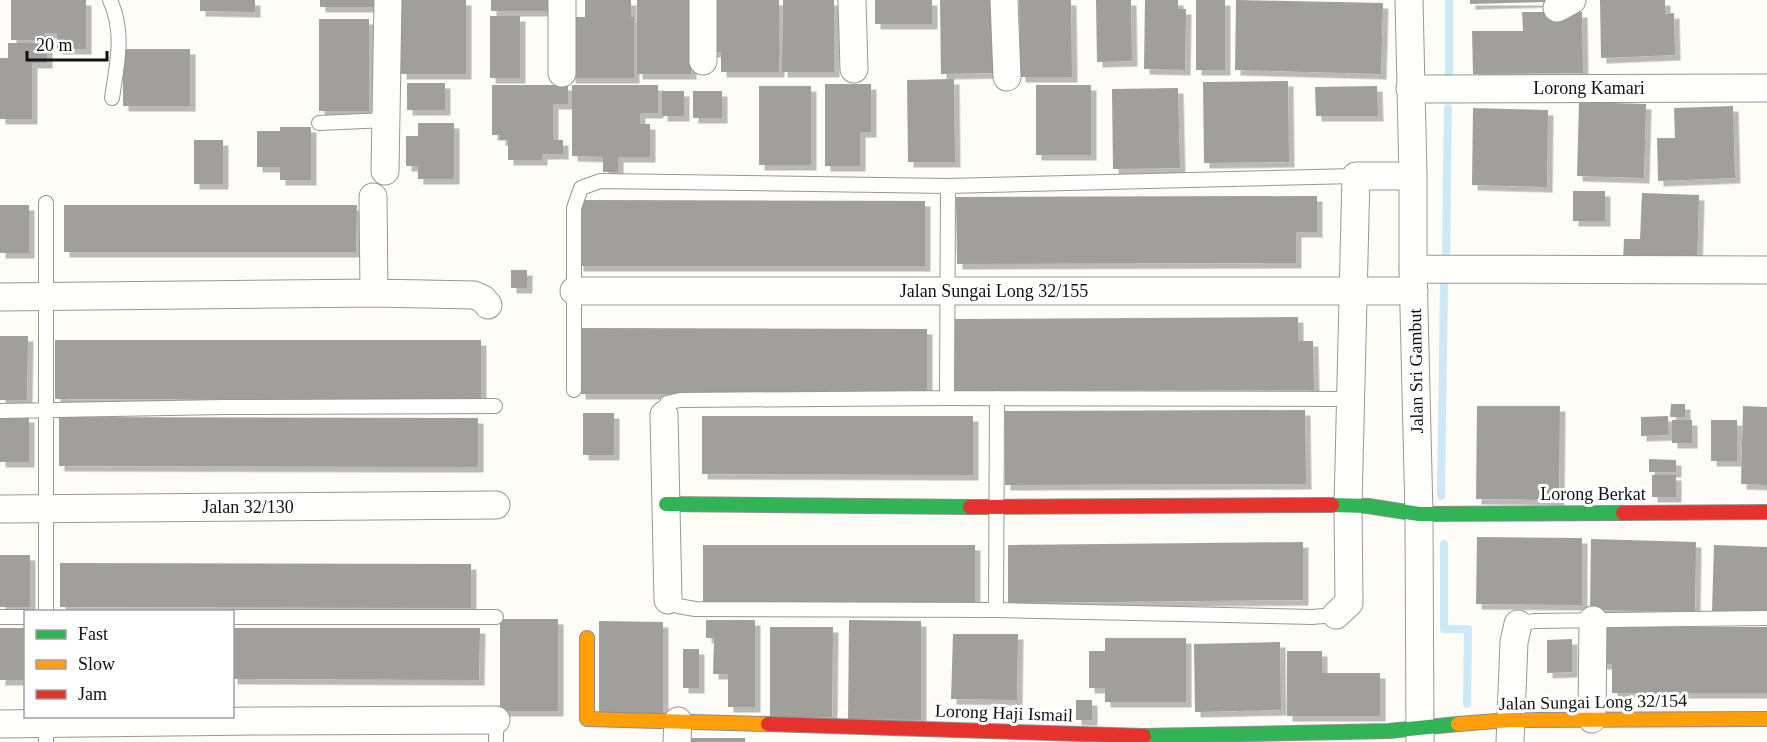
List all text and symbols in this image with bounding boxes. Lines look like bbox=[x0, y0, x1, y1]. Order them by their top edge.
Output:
scale bar bbox=[27, 24, 106, 62]
text: 20 m bbox=[36, 35, 73, 55]
street label: Lorong Kamari bbox=[1533, 78, 1645, 98]
street label: Jalan Sungai Long 32/155 bbox=[900, 281, 1088, 301]
street label: Jalan Sri Gambut bbox=[1405, 308, 1427, 434]
street label: Lorong Berkat bbox=[1540, 484, 1646, 504]
street label: Jalan 32/130 bbox=[202, 497, 294, 517]
legend bbox=[24, 610, 234, 718]
text: Fast bbox=[78, 624, 108, 644]
text: Slow bbox=[78, 654, 115, 674]
text: Jam bbox=[78, 684, 107, 704]
street label: Jalan Sungai Long 32/154 bbox=[1499, 690, 1687, 714]
street label: Lorong Haji Ismail bbox=[935, 701, 1073, 725]

